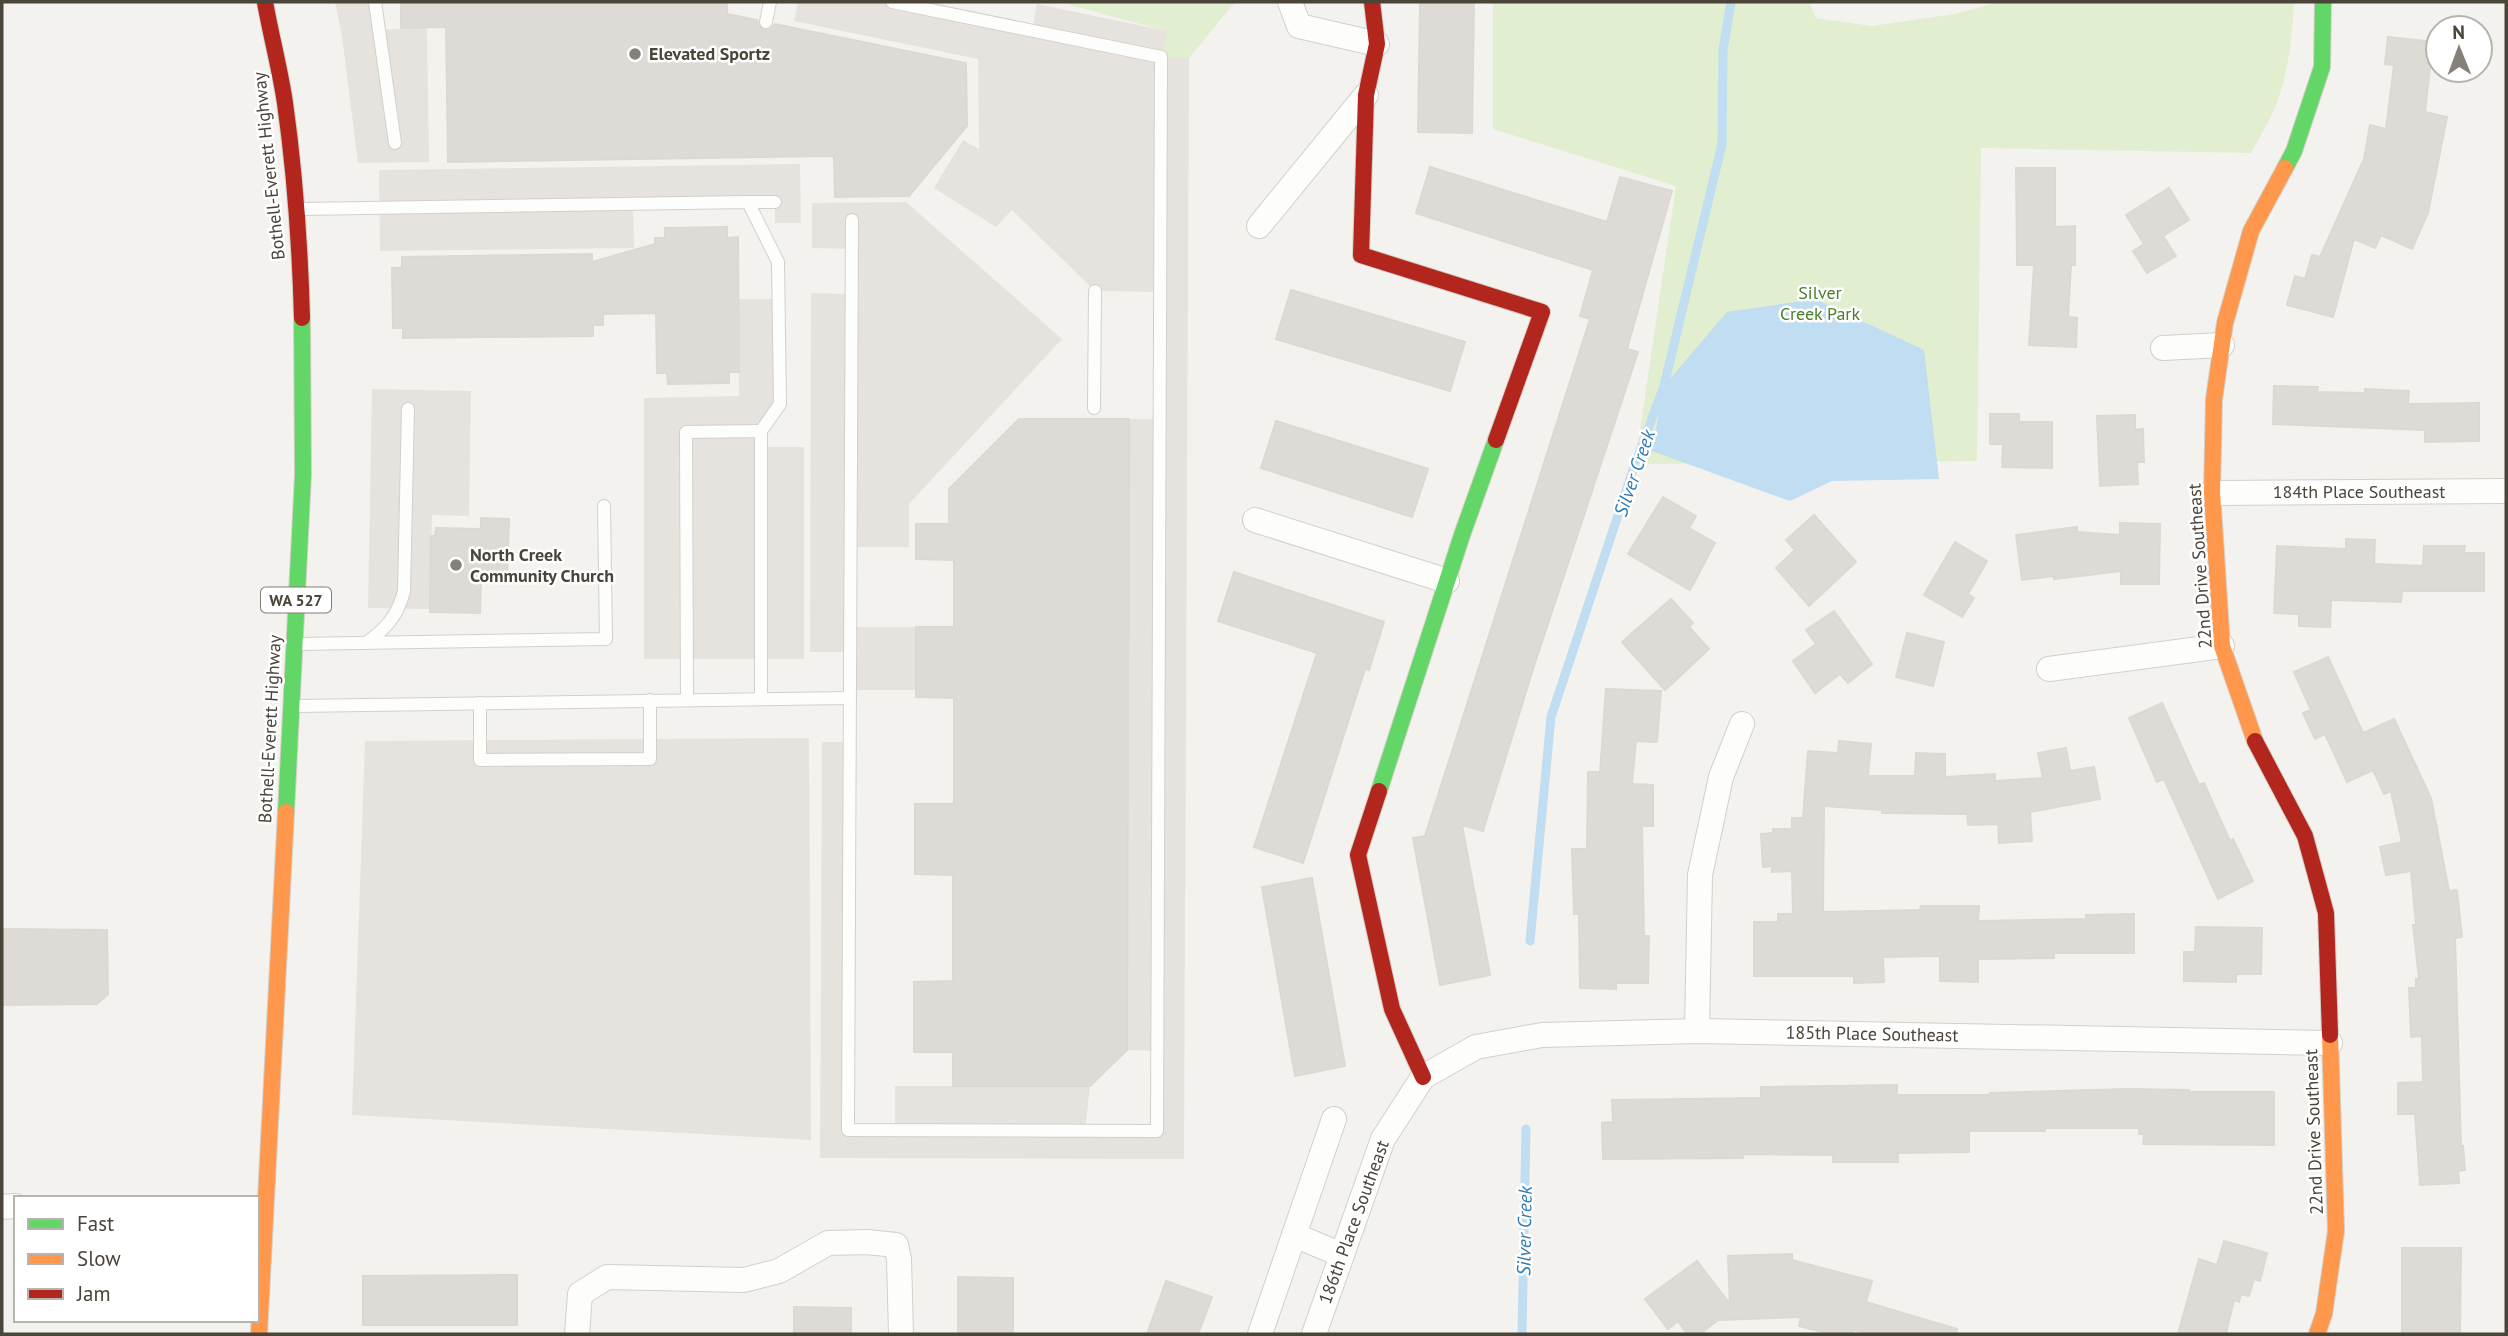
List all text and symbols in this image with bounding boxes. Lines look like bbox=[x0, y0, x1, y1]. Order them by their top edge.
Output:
north arrow bbox=[2424, 14, 2494, 84]
text: N bbox=[2452, 20, 2465, 44]
place label: Elevated Sportz bbox=[649, 42, 770, 65]
marker: Elevated Sportz bbox=[627, 46, 643, 62]
street label: Bothell-Everett Highway bbox=[247, 70, 290, 261]
park label: Silver Creek Park bbox=[1780, 281, 1860, 325]
water label: Silver Creek bbox=[1608, 425, 1660, 519]
street label: 184th Place Southeast bbox=[2273, 480, 2445, 503]
street label: 22nd Drive Southeast bbox=[2182, 483, 2217, 649]
place label: North Creek Community Church bbox=[470, 543, 614, 587]
marker: North Creek Community Church bbox=[448, 557, 464, 573]
road number: WA 527 bbox=[261, 587, 331, 612]
street label: Bothell-Everett Highway bbox=[253, 634, 286, 824]
street label: 185th Place Southeast bbox=[1785, 1020, 1959, 1047]
street label: 22nd Drive Southeast bbox=[2299, 1049, 2328, 1215]
street label: 186th Place Southeast bbox=[1313, 1137, 1394, 1307]
water label: Silver Creek bbox=[1511, 1184, 1537, 1276]
legend bbox=[14, 1196, 259, 1322]
text: Fast bbox=[77, 1210, 114, 1237]
text: Slow bbox=[77, 1245, 121, 1272]
text: Jam bbox=[76, 1280, 111, 1307]

